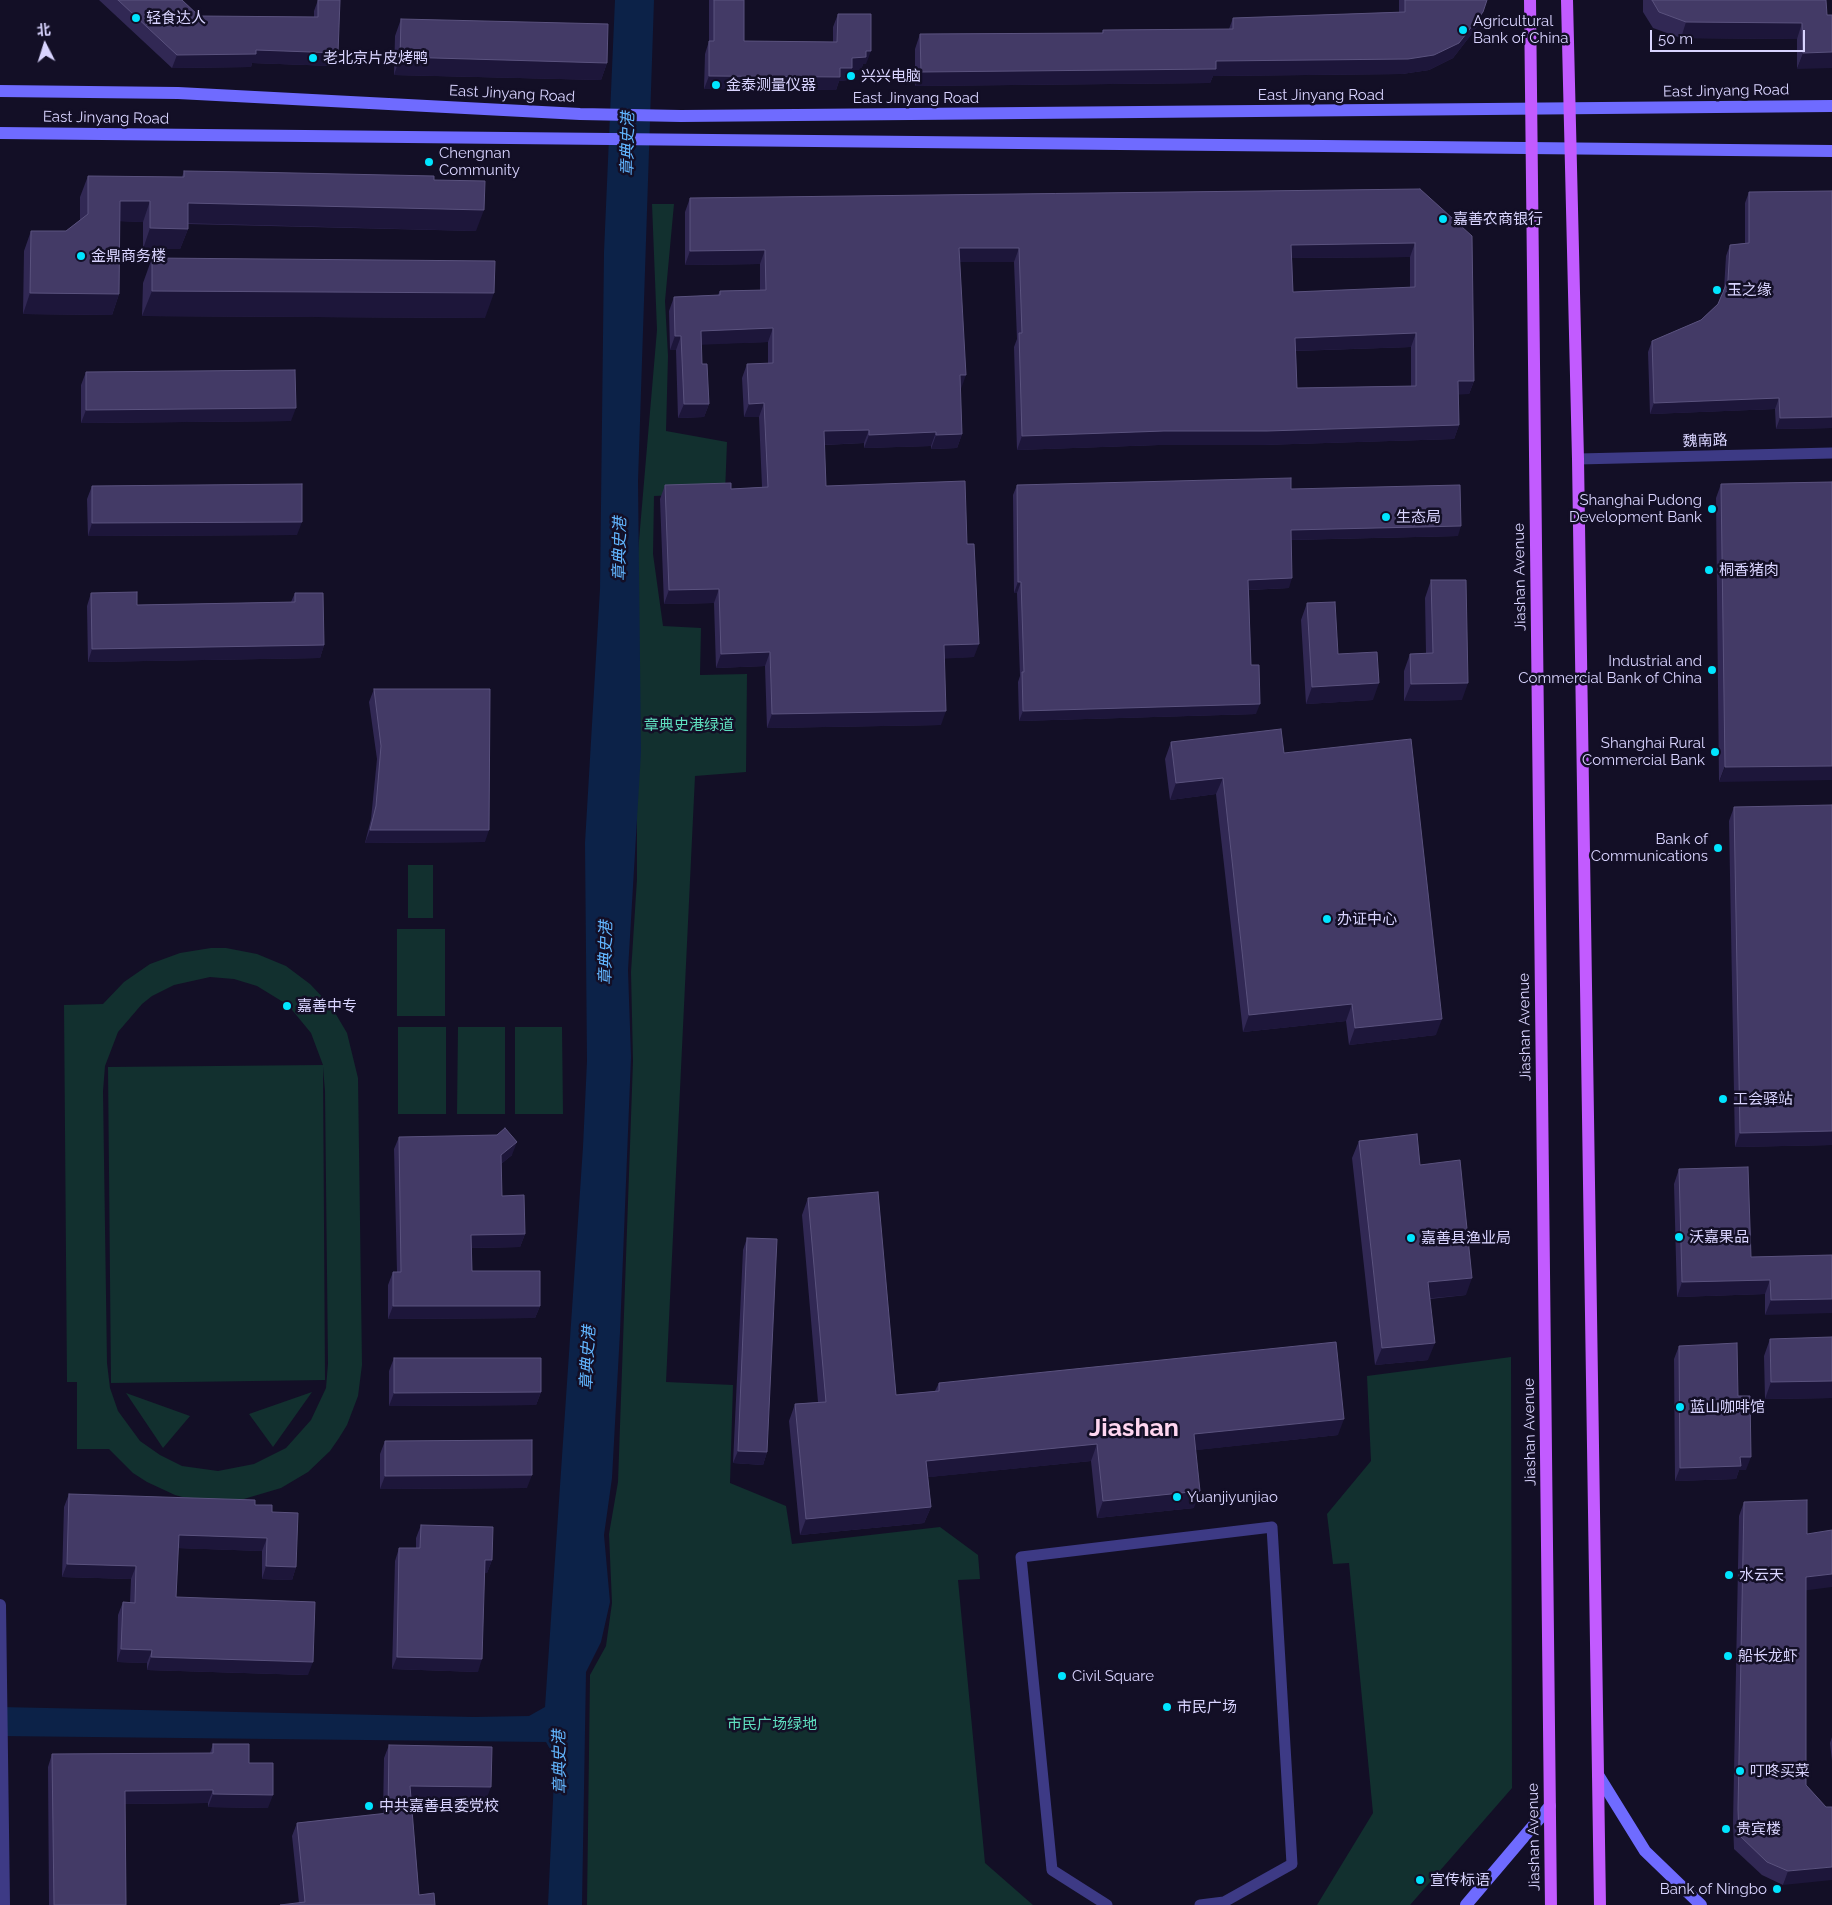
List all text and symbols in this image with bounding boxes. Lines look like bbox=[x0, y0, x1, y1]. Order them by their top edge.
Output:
place label: 轻食达人 bbox=[146, 9, 206, 27]
marker: 轻食达人 bbox=[130, 12, 142, 24]
place label: Agricultural Bank of China bbox=[1473, 12, 1568, 47]
north arrow bbox=[20, 20, 70, 70]
scale bar bbox=[1652, 20, 1807, 52]
text: 北 bbox=[36, 21, 51, 39]
marker: Agricultural Bank of China bbox=[1457, 24, 1469, 36]
text: 50 m bbox=[1658, 30, 1693, 48]
place label: 老北京片皮烤鸭 bbox=[323, 49, 428, 67]
marker: 老北京片皮烤鸭 bbox=[307, 52, 319, 64]
place label: 兴兴电脑 bbox=[861, 67, 921, 85]
marker: 兴兴电脑 bbox=[845, 70, 857, 82]
place label: 金泰测量仪器 bbox=[726, 76, 816, 94]
marker: 金泰测量仪器 bbox=[710, 79, 722, 91]
street label: East Jinyang Road bbox=[1663, 81, 1789, 101]
street label: East Jinyang Road bbox=[448, 82, 576, 106]
street label: East Jinyang Road bbox=[1258, 86, 1384, 104]
street label: East Jinyang Road bbox=[853, 89, 979, 107]
street label: East Jinyang Road bbox=[43, 108, 169, 128]
water label: 章典史港 bbox=[618, 112, 638, 176]
place label: Chengnan Community bbox=[439, 144, 520, 179]
marker: Chengnan Community bbox=[423, 156, 435, 168]
place label: 嘉善农商银行 bbox=[1453, 210, 1543, 228]
marker: 嘉善农商银行 bbox=[1437, 213, 1449, 225]
place label: 金鼎商务楼 bbox=[91, 247, 166, 265]
marker: 金鼎商务楼 bbox=[75, 250, 87, 262]
place label: 玉之缘 bbox=[1727, 281, 1772, 299]
marker: 玉之缘 bbox=[1711, 284, 1723, 296]
street label: 魏南路 bbox=[1682, 431, 1728, 451]
place label: Shanghai Pudong Development Bank bbox=[1569, 491, 1702, 526]
marker: Shanghai Pudong Development Bank bbox=[1706, 503, 1718, 515]
place label: 生态局 bbox=[1396, 508, 1441, 526]
marker: 生态局 bbox=[1380, 511, 1392, 523]
water label: 章典史港 bbox=[610, 517, 630, 581]
street label: Jiashan Avenue bbox=[1510, 523, 1530, 631]
place label: 桐香猪肉 bbox=[1719, 561, 1779, 579]
marker: 桐香猪肉 bbox=[1703, 564, 1715, 576]
place label: Industrial and Commercial Bank of China bbox=[1518, 652, 1702, 687]
marker: Industrial and Commercial Bank of China bbox=[1706, 664, 1718, 676]
park label: 章典史港绿道 bbox=[644, 716, 734, 734]
place label: Shanghai Rural Commercial Bank bbox=[1582, 734, 1705, 769]
marker: Shanghai Rural Commercial Bank bbox=[1709, 746, 1721, 758]
place label: Bank of Communications bbox=[1591, 830, 1708, 865]
marker: Bank of Communications bbox=[1712, 842, 1724, 854]
place label: 办证中心 bbox=[1337, 910, 1397, 928]
marker: 办证中心 bbox=[1321, 913, 1333, 925]
water label: 章典史港 bbox=[596, 921, 616, 985]
street label: Jiashan Avenue bbox=[1515, 973, 1535, 1081]
place label: 嘉善中专 bbox=[297, 997, 357, 1015]
marker: 嘉善中专 bbox=[281, 1000, 293, 1012]
place label: 工会驿站 bbox=[1733, 1090, 1793, 1108]
marker: 工会驿站 bbox=[1717, 1093, 1729, 1105]
place label: 沃嘉果品 bbox=[1689, 1228, 1749, 1246]
place label: 嘉善县渔业局 bbox=[1421, 1229, 1511, 1247]
marker: 沃嘉果品 bbox=[1673, 1231, 1685, 1243]
marker: 嘉善县渔业局 bbox=[1405, 1232, 1417, 1244]
water label: 章典史港 bbox=[577, 1326, 599, 1390]
street label: Jiashan Avenue bbox=[1520, 1378, 1540, 1486]
place label: 蓝山咖啡馆 bbox=[1690, 1398, 1765, 1416]
marker: 蓝山咖啡馆 bbox=[1674, 1401, 1686, 1413]
district label: Jiashan bbox=[1089, 1413, 1179, 1443]
place label: Yuanjiyunjiao bbox=[1187, 1488, 1278, 1506]
marker: Yuanjiyunjiao bbox=[1171, 1491, 1183, 1503]
place label: 水云天 bbox=[1739, 1566, 1784, 1584]
marker: 水云天 bbox=[1723, 1569, 1735, 1581]
place label: 船长龙虾 bbox=[1738, 1647, 1798, 1665]
marker: 船长龙虾 bbox=[1722, 1650, 1734, 1662]
place label: Civil Square bbox=[1072, 1667, 1154, 1685]
marker: Civil Square bbox=[1056, 1670, 1068, 1682]
place label: 市民广场 bbox=[1177, 1698, 1237, 1716]
marker: 市民广场 bbox=[1161, 1701, 1173, 1713]
park label: 市民广场绿地 bbox=[727, 1715, 817, 1733]
water label: 章典史港 bbox=[550, 1730, 570, 1794]
place label: 叮咚买菜 bbox=[1750, 1762, 1810, 1780]
marker: 叮咚买菜 bbox=[1734, 1765, 1746, 1777]
street label: Jiashan Avenue bbox=[1524, 1783, 1544, 1891]
place label: 中共嘉善县委党校 bbox=[379, 1797, 499, 1815]
marker: 中共嘉善县委党校 bbox=[363, 1800, 375, 1812]
place label: 贵宾楼 bbox=[1736, 1820, 1781, 1838]
marker: 贵宾楼 bbox=[1720, 1823, 1732, 1835]
place label: 宣传标语 bbox=[1430, 1871, 1490, 1889]
marker: 宣传标语 bbox=[1414, 1874, 1426, 1886]
place label: Bank of Ningbo bbox=[1660, 1880, 1767, 1898]
marker: Bank of Ningbo bbox=[1771, 1883, 1783, 1895]

